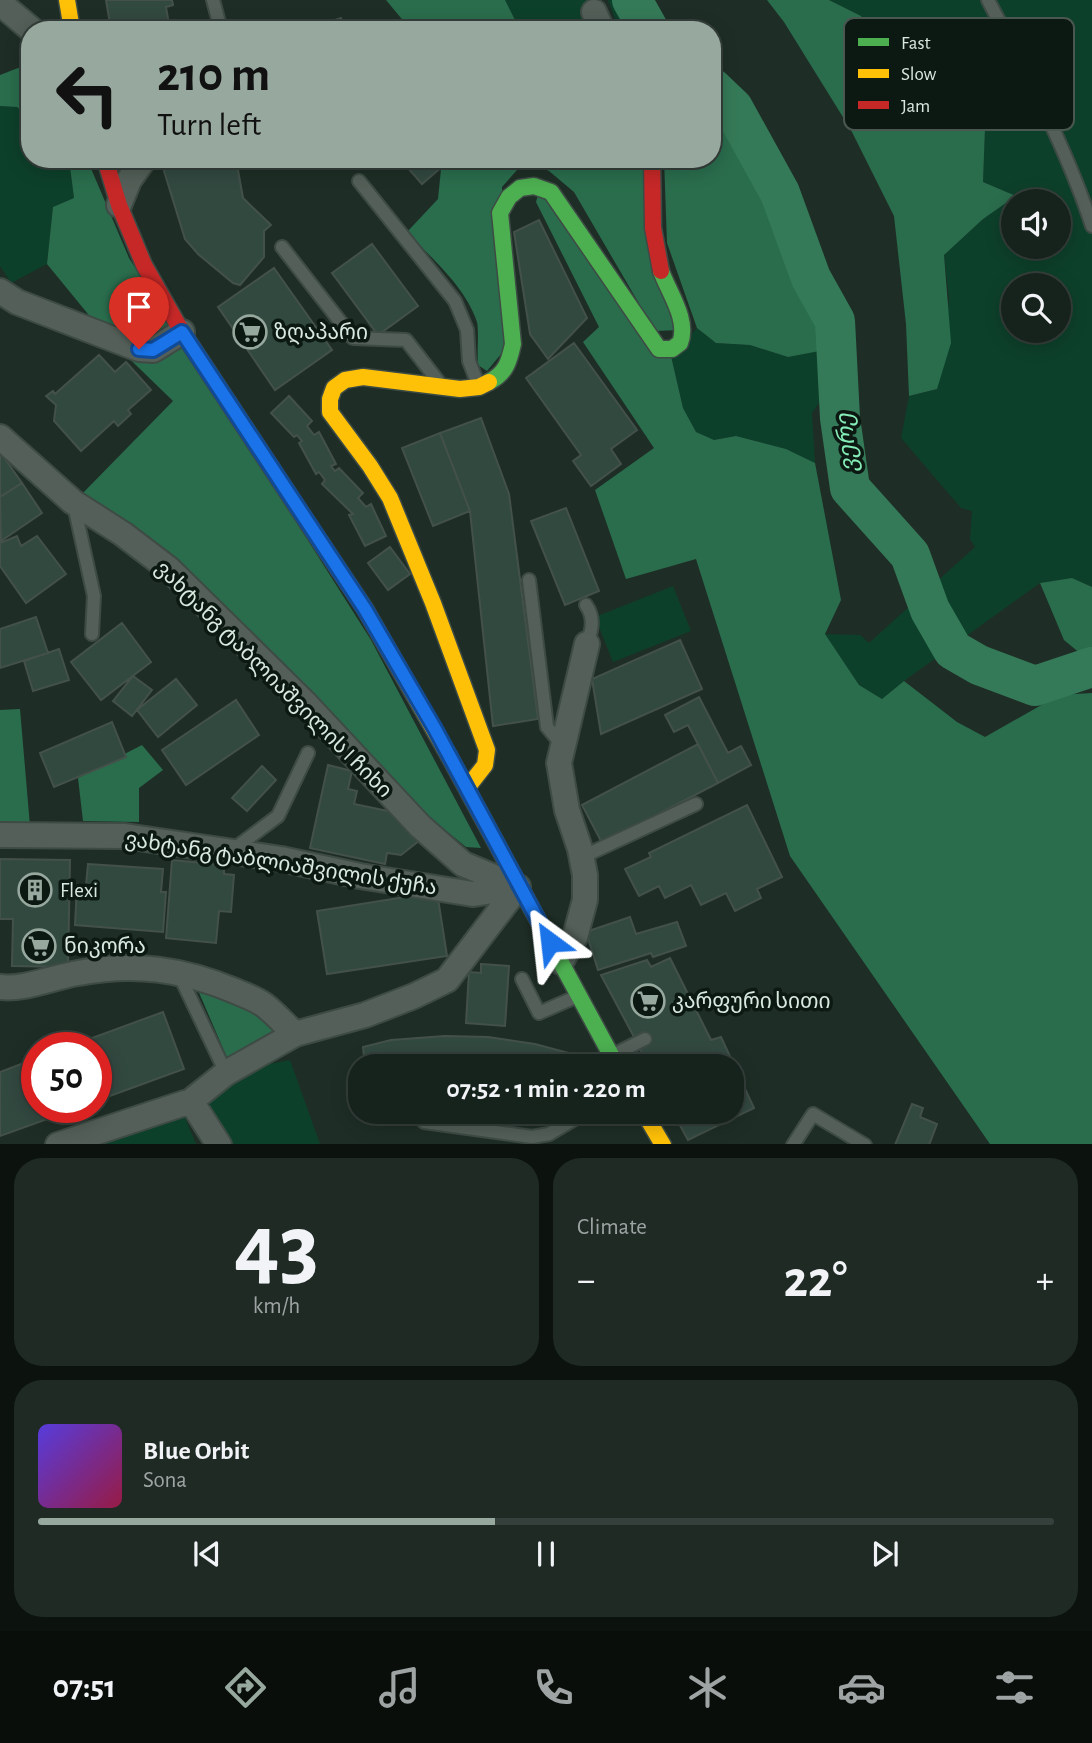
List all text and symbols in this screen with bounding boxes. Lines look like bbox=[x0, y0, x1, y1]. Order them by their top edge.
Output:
legend bbox=[844, 18, 1074, 130]
text: Fast bbox=[901, 34, 931, 53]
icon: left bbox=[42, 49, 133, 140]
text: 210 m bbox=[157, 51, 270, 100]
text: Slow bbox=[901, 65, 937, 84]
text: Jam bbox=[901, 97, 930, 116]
text: Turn left bbox=[157, 109, 261, 141]
map controls bbox=[1001, 189, 1071, 343]
button: sound bbox=[1001, 189, 1071, 259]
button: search bbox=[1001, 273, 1071, 343]
pin bbox=[109, 277, 169, 349]
icon: arrive bbox=[120, 288, 158, 326]
supermarket icon: ზღაპარი bbox=[231, 313, 269, 351]
place label: ზღაპარი bbox=[274, 322, 368, 345]
water label: ვერე bbox=[833, 411, 863, 473]
street label: ვახტანგ ტაბლიაშვილის I ჩიხი bbox=[150, 557, 396, 803]
street label: ვახტანგ ტაბლიაშვილის ქუჩა bbox=[123, 828, 438, 900]
building icon: Flexi bbox=[16, 871, 54, 909]
place label: Flexi bbox=[60, 880, 98, 901]
position arrow bbox=[513, 905, 587, 979]
supermarket icon: ნიკორა bbox=[20, 927, 58, 965]
place label: ნიკორა bbox=[64, 936, 146, 958]
supermarket icon: კარფური სითი bbox=[629, 982, 667, 1020]
place label: კარფური სითი bbox=[672, 991, 831, 1013]
speed limit sign: 50 bbox=[21, 1032, 112, 1123]
text: 07:52 · 1 min · 220 m bbox=[446, 1076, 646, 1102]
text: 43 bbox=[234, 1202, 319, 1293]
text: Climate bbox=[577, 1216, 647, 1239]
text: 22° bbox=[783, 1254, 848, 1306]
text: − bbox=[577, 1262, 595, 1300]
text: + bbox=[1036, 1262, 1054, 1300]
text: km/h bbox=[253, 1295, 300, 1318]
text: Blue Orbit bbox=[143, 1438, 249, 1464]
text: Sona bbox=[143, 1469, 187, 1492]
icon: previous bbox=[188, 1535, 226, 1573]
icon: pause bbox=[527, 1535, 565, 1573]
icon: next bbox=[866, 1535, 904, 1573]
icon: directions bbox=[221, 1663, 270, 1712]
icon: music bbox=[375, 1663, 424, 1712]
icon: phone bbox=[529, 1663, 578, 1712]
icon: climate bbox=[683, 1663, 732, 1712]
icon: car bbox=[837, 1663, 886, 1712]
icon: filters bbox=[990, 1663, 1039, 1712]
text: 07:51 bbox=[52, 1671, 116, 1703]

